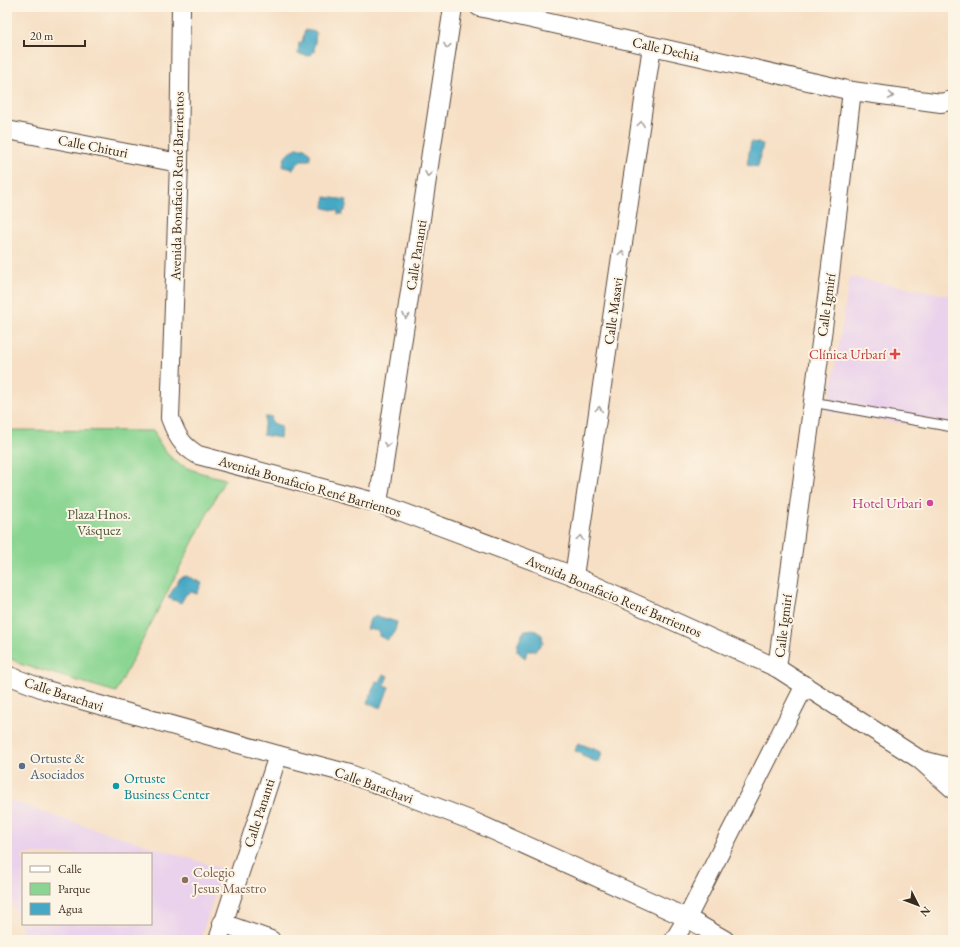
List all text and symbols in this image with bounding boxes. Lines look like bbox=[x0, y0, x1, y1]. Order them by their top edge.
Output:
scale bar bbox=[24, 22, 85, 48]
text: 20 m bbox=[30, 28, 54, 44]
street label: Calle Dechia bbox=[631, 33, 702, 66]
one-way arrow bbox=[443, 42, 452, 49]
street label: Avenida Bonafacio René Barrientos bbox=[166, 91, 188, 282]
one-way arrow bbox=[888, 91, 894, 100]
one-way arrow bbox=[636, 121, 645, 127]
street label: Calle Chituri bbox=[56, 130, 130, 162]
one-way arrow bbox=[424, 171, 433, 177]
street label: Calle Pananti bbox=[402, 218, 431, 292]
one-way arrow bbox=[617, 250, 626, 256]
street label: Calle Igmirí bbox=[813, 272, 839, 338]
street label: Calle Masavi bbox=[599, 276, 627, 346]
one-way arrow bbox=[402, 313, 411, 320]
place label: Clínica Urbarí bbox=[809, 345, 887, 363]
marker: Clínica Urbarí bbox=[889, 348, 901, 360]
one-way arrow bbox=[594, 406, 603, 412]
one-way arrow bbox=[383, 442, 392, 448]
street label: Avenida Bonafacio René Barrientos bbox=[216, 451, 404, 521]
place label: Hotel Urbari bbox=[852, 494, 923, 512]
marker: Hotel Urbari bbox=[925, 498, 935, 508]
park label: Plaza Hnos. Vásquez bbox=[67, 505, 131, 539]
one-way arrow bbox=[575, 535, 584, 541]
street label: Avenida Bonafacio René Barrientos bbox=[522, 550, 705, 641]
street label: Calle Igmirí bbox=[770, 593, 796, 659]
street label: Calle Barachavi bbox=[22, 673, 106, 715]
place label: Ortuste & Asociados bbox=[29, 749, 85, 783]
marker: Ortuste & Asociados bbox=[17, 761, 27, 771]
street label: Calle Barachavi bbox=[332, 762, 416, 808]
place label: Ortuste Business Center bbox=[124, 769, 210, 803]
street label: Calle Pananti bbox=[239, 776, 279, 850]
marker: Ortuste Business Center bbox=[111, 781, 121, 791]
legend bbox=[22, 853, 152, 925]
text: Calle bbox=[58, 861, 82, 877]
place label: Colegio Jesus Maestro bbox=[192, 863, 266, 897]
marker: Colegio Jesus Maestro bbox=[180, 875, 190, 885]
text: Parque bbox=[58, 881, 90, 897]
north arrow bbox=[898, 885, 938, 925]
text: Agua bbox=[57, 901, 83, 917]
text: N bbox=[917, 904, 934, 920]

